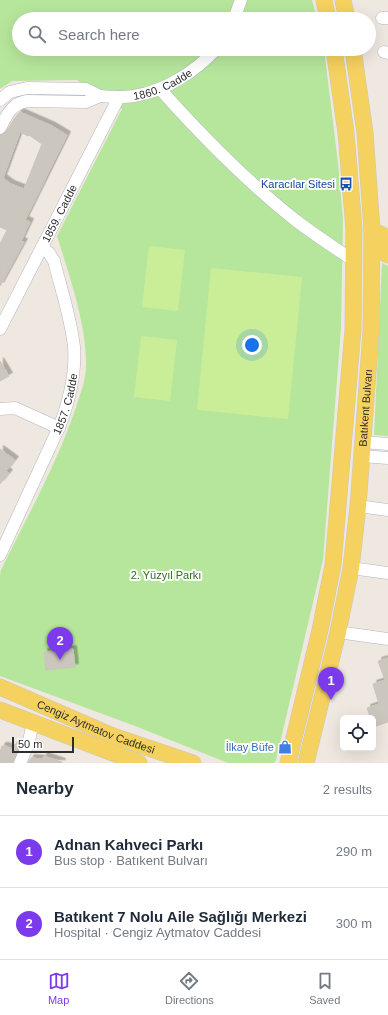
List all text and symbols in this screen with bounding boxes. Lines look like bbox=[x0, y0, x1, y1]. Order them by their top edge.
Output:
search box bbox=[12, 12, 376, 56]
icon: search bbox=[26, 23, 48, 45]
text: Search here bbox=[58, 26, 140, 43]
street label: 1860. Cadde bbox=[132, 66, 194, 102]
bus stop icon: Karacılar Sitesi bbox=[338, 176, 354, 192]
place label: Karacılar Sitesi bbox=[261, 178, 335, 190]
street label: 1859. Cadde bbox=[40, 183, 79, 244]
your location bbox=[242, 335, 262, 355]
street label: Batıkent Bulvarı bbox=[356, 369, 374, 447]
street label: 1857. Cadde bbox=[50, 373, 79, 436]
park label: 2. Yüzyıl Parkı bbox=[131, 569, 201, 581]
pin: 2 bbox=[47, 627, 73, 660]
pin: 1 bbox=[318, 667, 344, 700]
street label: Cengiz Aytmatov Caddesi bbox=[35, 698, 156, 756]
map controls bbox=[340, 715, 376, 751]
button: locate bbox=[340, 715, 376, 751]
scale bar bbox=[12, 735, 74, 754]
text: 50 m bbox=[18, 738, 42, 750]
shop icon: İlkay Büfe bbox=[277, 739, 293, 755]
place label: İlkay Büfe bbox=[226, 741, 274, 753]
text: Nearby bbox=[16, 779, 74, 798]
text: 2 results bbox=[323, 782, 372, 797]
text: Adnan Kahveci Parkı bbox=[54, 836, 203, 853]
text: 1 bbox=[25, 844, 33, 859]
text: 290 m bbox=[336, 844, 372, 859]
text: Bus stop · Batıkent Bulvarı bbox=[54, 853, 208, 868]
text: Batıkent 7 Nolu Aile Sağlığı Merkezi bbox=[54, 908, 307, 925]
text: 2 bbox=[25, 916, 33, 931]
text: 300 m bbox=[336, 916, 372, 931]
text: Hospital · Cengiz Aytmatov Caddesi bbox=[54, 925, 261, 940]
tab: Map bbox=[48, 970, 70, 1006]
tab: Directions bbox=[165, 970, 214, 1006]
tab: Saved bbox=[309, 970, 340, 1006]

